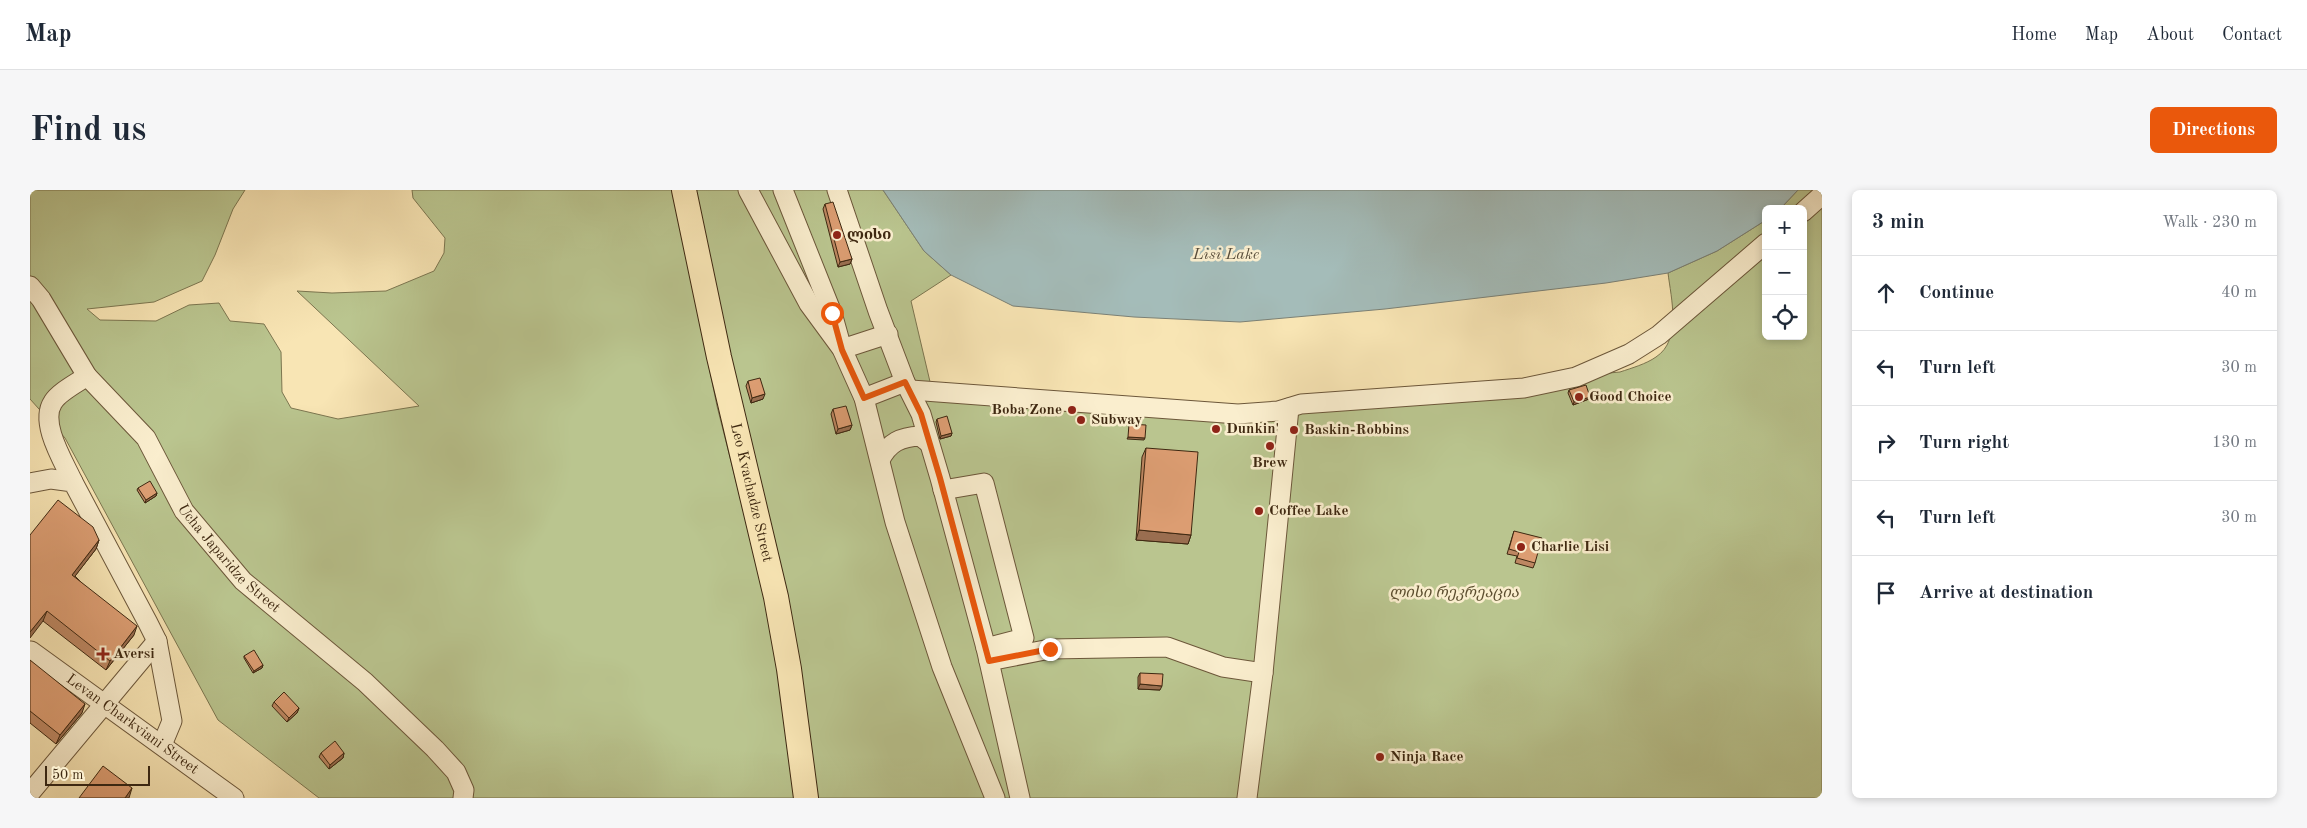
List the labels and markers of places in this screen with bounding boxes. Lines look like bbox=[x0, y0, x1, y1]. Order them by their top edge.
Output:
place label: ლისი bbox=[847, 228, 891, 243]
marker: ლისი bbox=[831, 229, 843, 241]
place label: Good Choice bbox=[1589, 390, 1672, 405]
marker: Good Choice bbox=[1573, 391, 1585, 403]
place label: Boba Zone bbox=[991, 403, 1062, 418]
marker: Boba Zone bbox=[1066, 404, 1078, 416]
place label: Subway bbox=[1091, 413, 1142, 428]
marker: Subway bbox=[1075, 414, 1087, 426]
place label: Dunkin' bbox=[1226, 422, 1279, 437]
marker: Dunkin' bbox=[1210, 423, 1222, 435]
place label: Baskin-Robbins bbox=[1304, 423, 1409, 438]
marker: Baskin-Robbins bbox=[1288, 424, 1300, 436]
marker: Brew bbox=[1264, 440, 1276, 452]
place label: Brew bbox=[1252, 456, 1288, 471]
place label: Coffee Lake bbox=[1269, 504, 1348, 519]
marker: Coffee Lake bbox=[1253, 505, 1265, 517]
place label: Charlie Lisi bbox=[1531, 540, 1609, 555]
marker: Charlie Lisi bbox=[1515, 541, 1527, 553]
place label: Aversi bbox=[113, 647, 155, 662]
marker: Aversi bbox=[97, 648, 109, 660]
place label: Ninja Race bbox=[1390, 750, 1464, 765]
marker: Ninja Race bbox=[1374, 751, 1386, 763]

